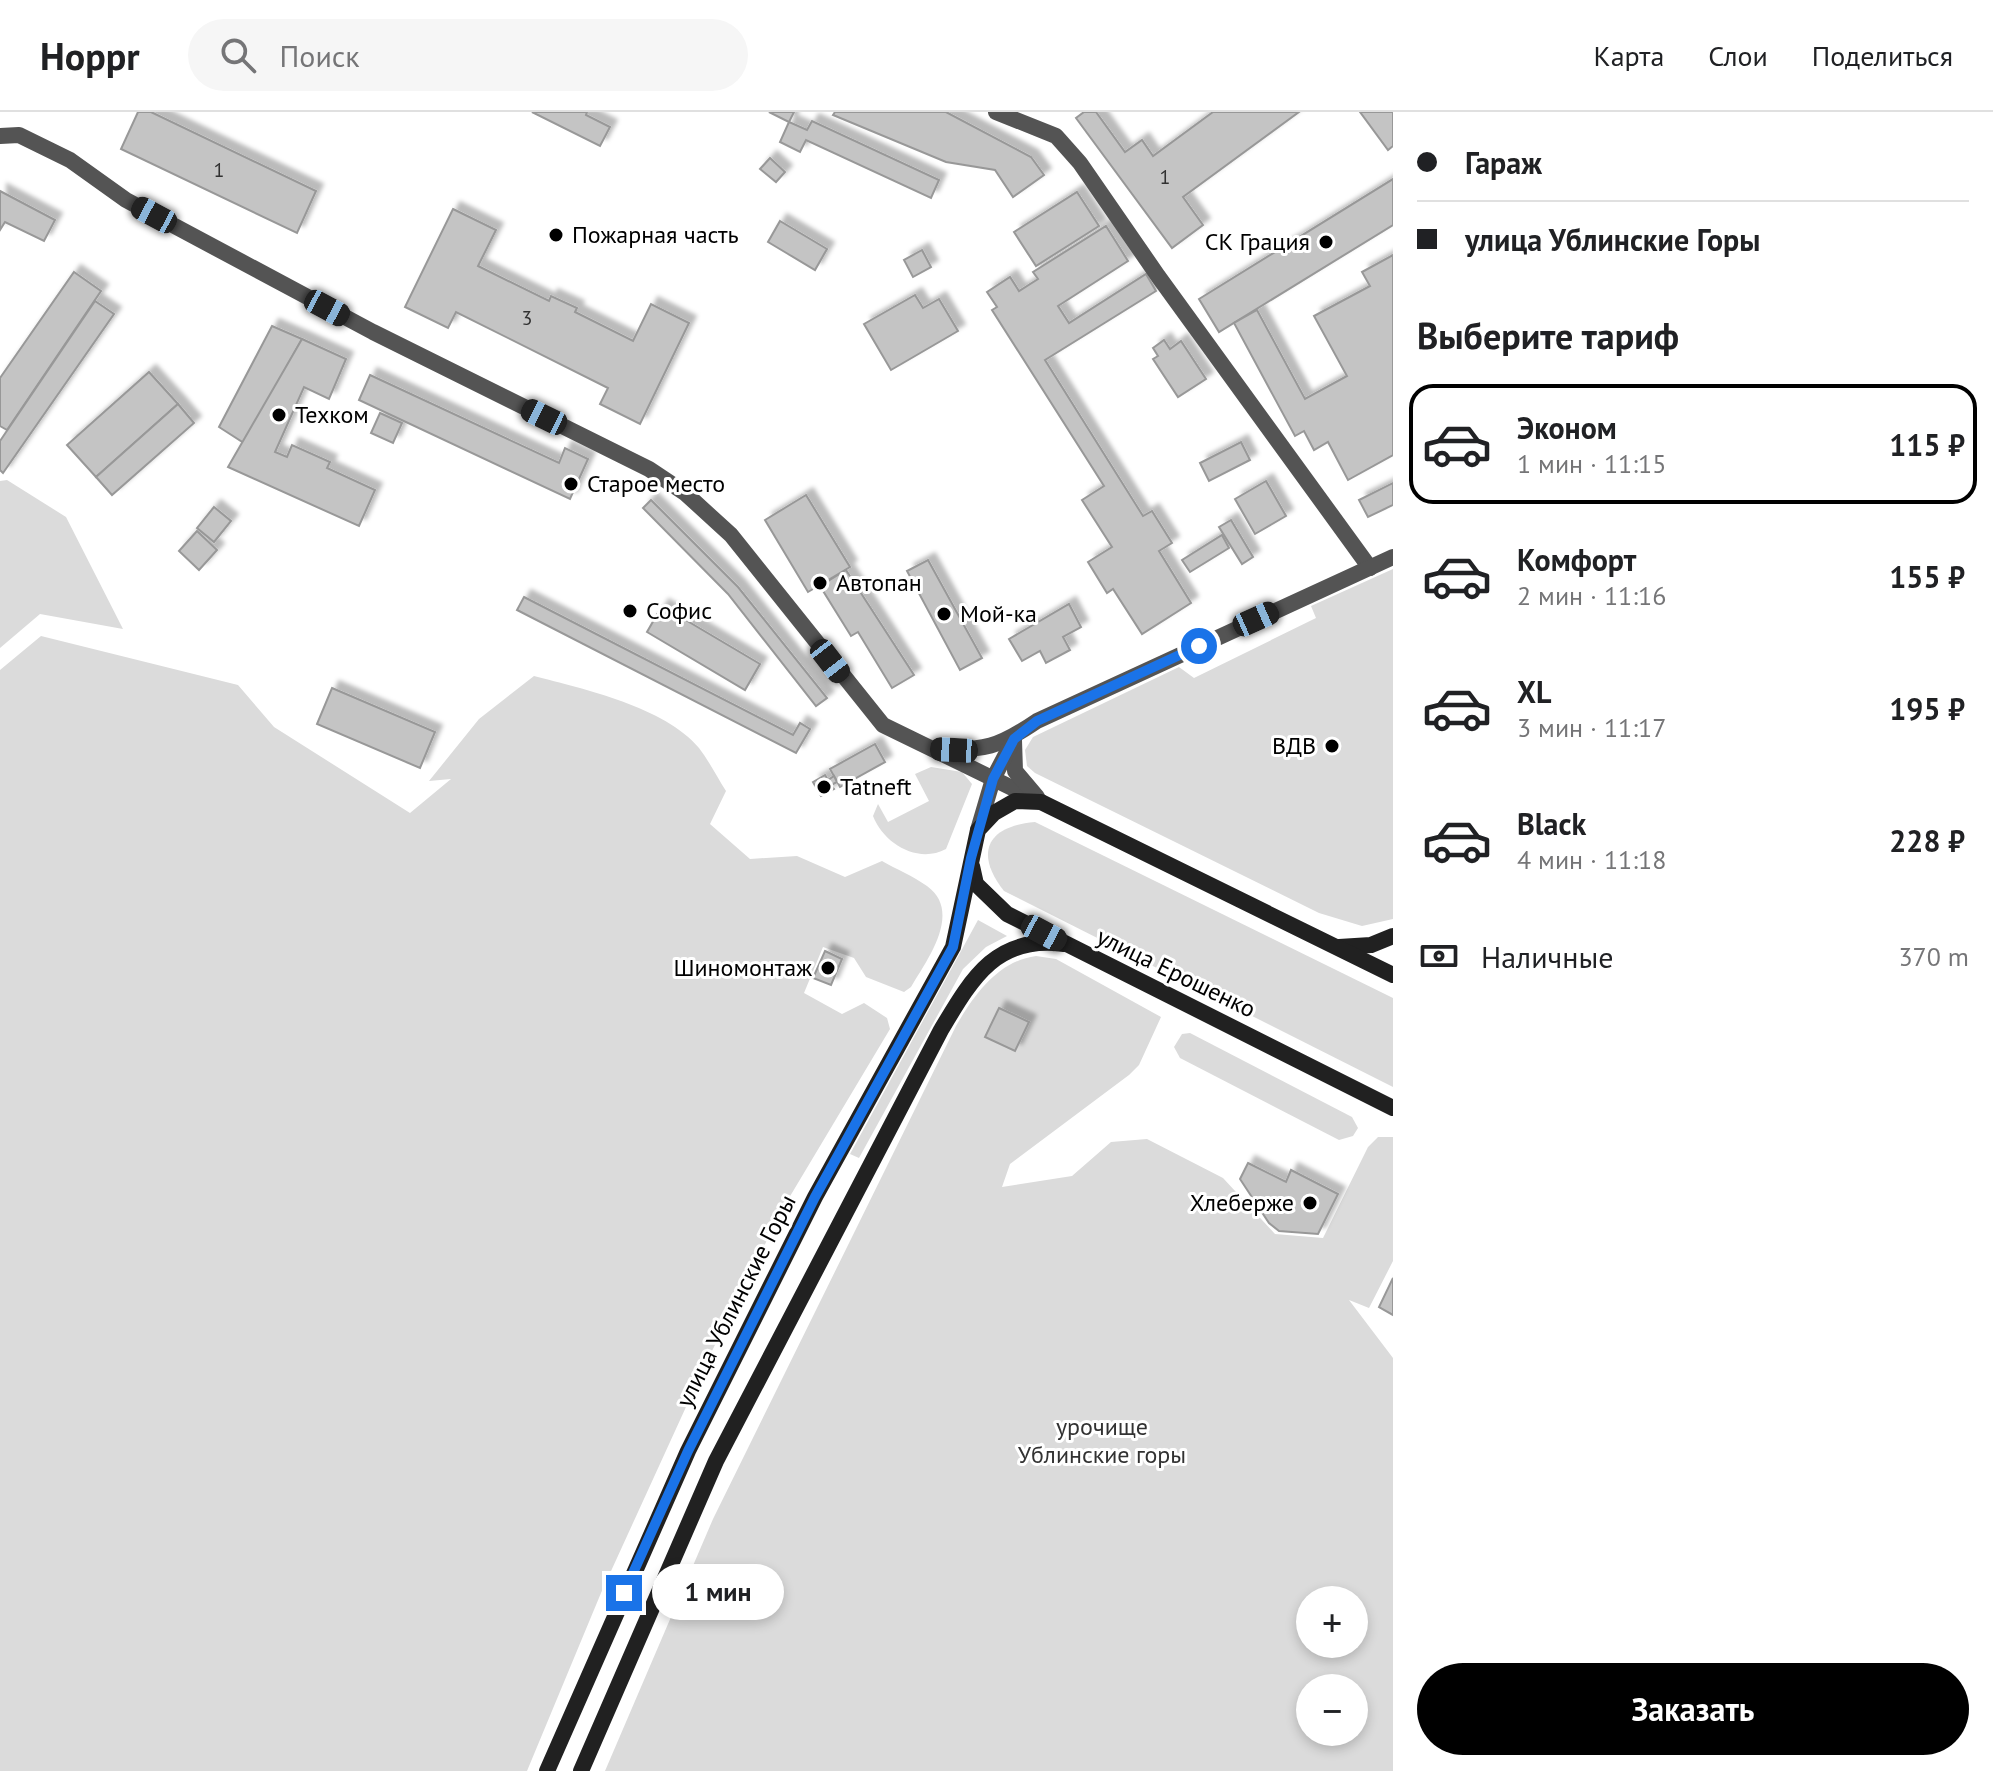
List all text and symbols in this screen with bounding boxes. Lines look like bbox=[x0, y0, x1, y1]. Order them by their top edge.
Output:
search box bbox=[188, 19, 748, 91]
text: Hoppr bbox=[40, 31, 140, 80]
icon: search bbox=[216, 33, 260, 77]
text: Поиск bbox=[280, 36, 360, 75]
text: Карта bbox=[1594, 37, 1664, 74]
text: Слои bbox=[1708, 37, 1768, 74]
text: Поделиться bbox=[1812, 37, 1953, 74]
text: Гараж bbox=[1465, 143, 1542, 182]
house number: 1 bbox=[214, 157, 224, 183]
house number: 1 bbox=[1160, 164, 1170, 190]
car bbox=[127, 193, 181, 237]
place label: Пожарная часть bbox=[572, 219, 739, 250]
text: улица Ублинские Горы bbox=[1465, 220, 1760, 259]
marker: Пожарная часть bbox=[547, 226, 565, 244]
place label: СК Грация bbox=[1205, 226, 1310, 257]
marker: СК Грация bbox=[1317, 233, 1335, 251]
car bbox=[300, 286, 354, 330]
house number: 3 bbox=[522, 305, 532, 331]
text: Выберите тариф bbox=[1417, 312, 1679, 359]
car bbox=[517, 396, 571, 438]
place label: Техком bbox=[295, 399, 369, 430]
marker: Техком bbox=[270, 406, 288, 424]
icon: car bbox=[1421, 408, 1493, 480]
text: Эконом bbox=[1517, 408, 1617, 447]
text: 115 ₽ bbox=[1889, 425, 1965, 464]
text: 1 мин · 11:15 bbox=[1517, 447, 1666, 480]
place label: Старое место bbox=[587, 468, 725, 499]
marker: Старое место bbox=[562, 475, 580, 493]
icon: car bbox=[1421, 540, 1493, 612]
text: Комфорт bbox=[1517, 540, 1636, 579]
text: 155 ₽ bbox=[1889, 557, 1965, 596]
place label: Автопан bbox=[836, 567, 922, 598]
marker: Автопан bbox=[811, 574, 829, 592]
text: 2 мин · 11:16 bbox=[1517, 579, 1666, 612]
place label: Софис bbox=[646, 595, 712, 626]
place label: Мой-ка bbox=[960, 598, 1037, 629]
car bbox=[1229, 598, 1283, 640]
marker: Софис bbox=[621, 602, 639, 620]
marker: Мой-ка bbox=[935, 605, 953, 623]
route start bbox=[1181, 628, 1217, 664]
car bbox=[806, 635, 854, 687]
icon: car bbox=[1421, 672, 1493, 744]
text: XL bbox=[1517, 672, 1551, 711]
text: 195 ₽ bbox=[1889, 689, 1965, 728]
text: 3 мин · 11:17 bbox=[1517, 711, 1666, 744]
place label: ВДВ bbox=[1272, 730, 1316, 761]
car bbox=[929, 737, 979, 763]
marker: ВДВ bbox=[1323, 737, 1341, 755]
place label: Tatneft bbox=[840, 771, 912, 802]
marker: Tatneft bbox=[815, 778, 833, 796]
icon: car bbox=[1421, 804, 1493, 876]
text: Black bbox=[1517, 804, 1586, 843]
text: 228 ₽ bbox=[1889, 821, 1965, 860]
text: 4 мин · 11:18 bbox=[1517, 843, 1666, 876]
car bbox=[1017, 911, 1071, 955]
street label: улица Ерошенко bbox=[1092, 921, 1261, 1024]
icon: cash bbox=[1417, 934, 1461, 978]
text: Наличные bbox=[1481, 937, 1613, 976]
text: 370 m bbox=[1898, 940, 1969, 973]
place label: Шиномонтаж bbox=[673, 952, 812, 983]
marker: Шиномонтаж bbox=[819, 959, 837, 977]
place label: Хлеберже bbox=[1190, 1187, 1294, 1218]
street label: улица Ублинские Горы bbox=[668, 1189, 803, 1412]
marker: Хлеберже bbox=[1301, 1194, 1319, 1212]
park label: урочище Ублинские горы bbox=[1018, 1411, 1186, 1470]
callout: 1 мин bbox=[652, 1565, 784, 1621]
route end bbox=[606, 1575, 642, 1611]
text: 1 мин bbox=[685, 1575, 751, 1608]
map controls bbox=[1296, 1586, 1368, 1746]
button: + bbox=[1296, 1586, 1368, 1658]
button: Заказать bbox=[1417, 1663, 1969, 1755]
button: − bbox=[1296, 1674, 1368, 1746]

